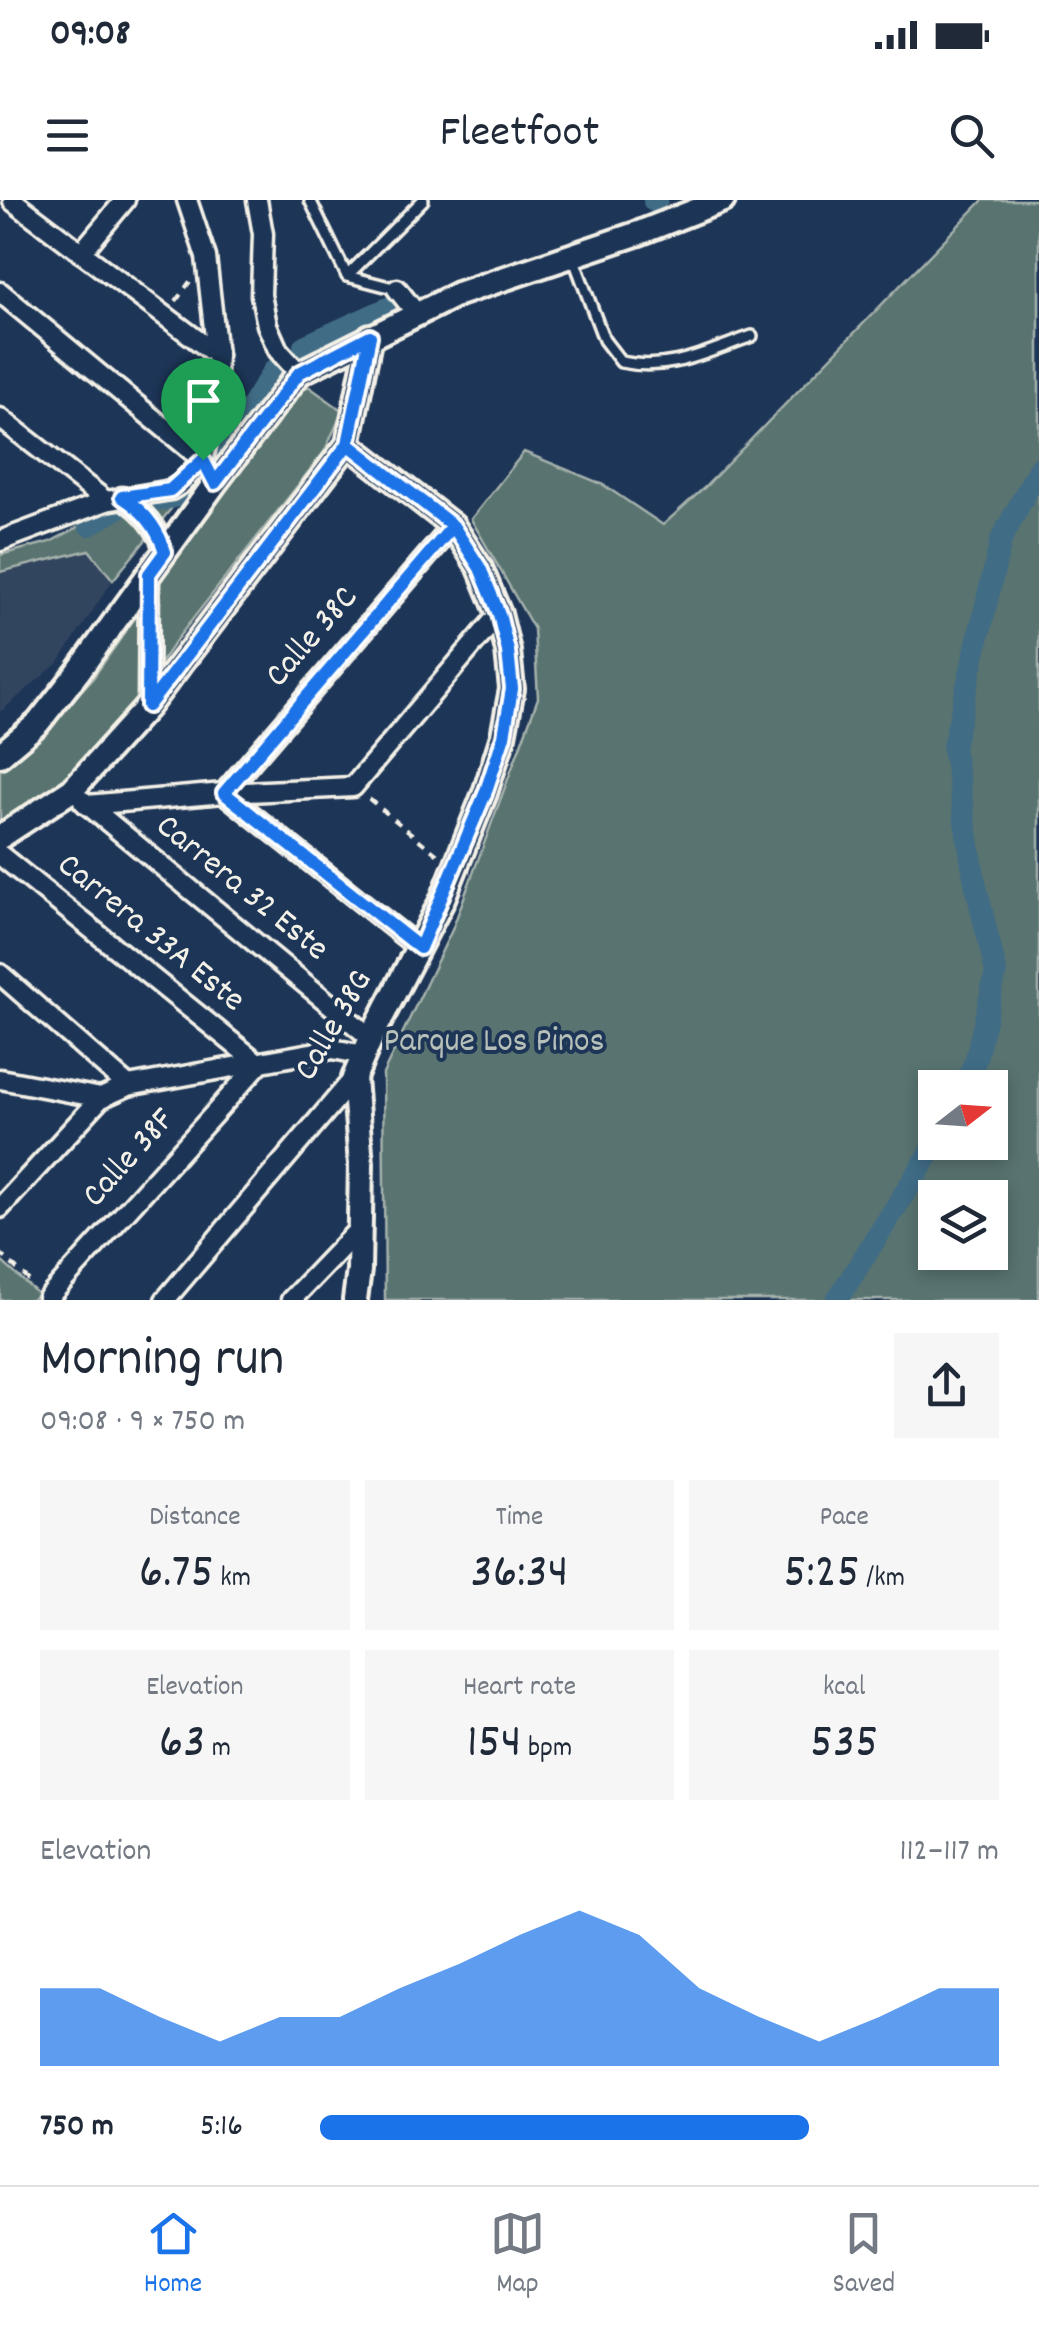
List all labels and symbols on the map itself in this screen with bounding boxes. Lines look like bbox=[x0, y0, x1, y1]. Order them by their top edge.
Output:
pin bbox=[161, 358, 246, 461]
street label: Calle 38C bbox=[255, 576, 371, 700]
street label: Carrera 32 Este bbox=[144, 803, 338, 975]
street label: Carrera 33A Este bbox=[45, 842, 255, 1026]
street label: Calle 38G bbox=[283, 961, 387, 1091]
park label: Parque Los Pinos bbox=[384, 1018, 604, 1068]
north arrow bbox=[918, 1070, 1008, 1160]
street label: Calle 38F bbox=[72, 1098, 189, 1220]

